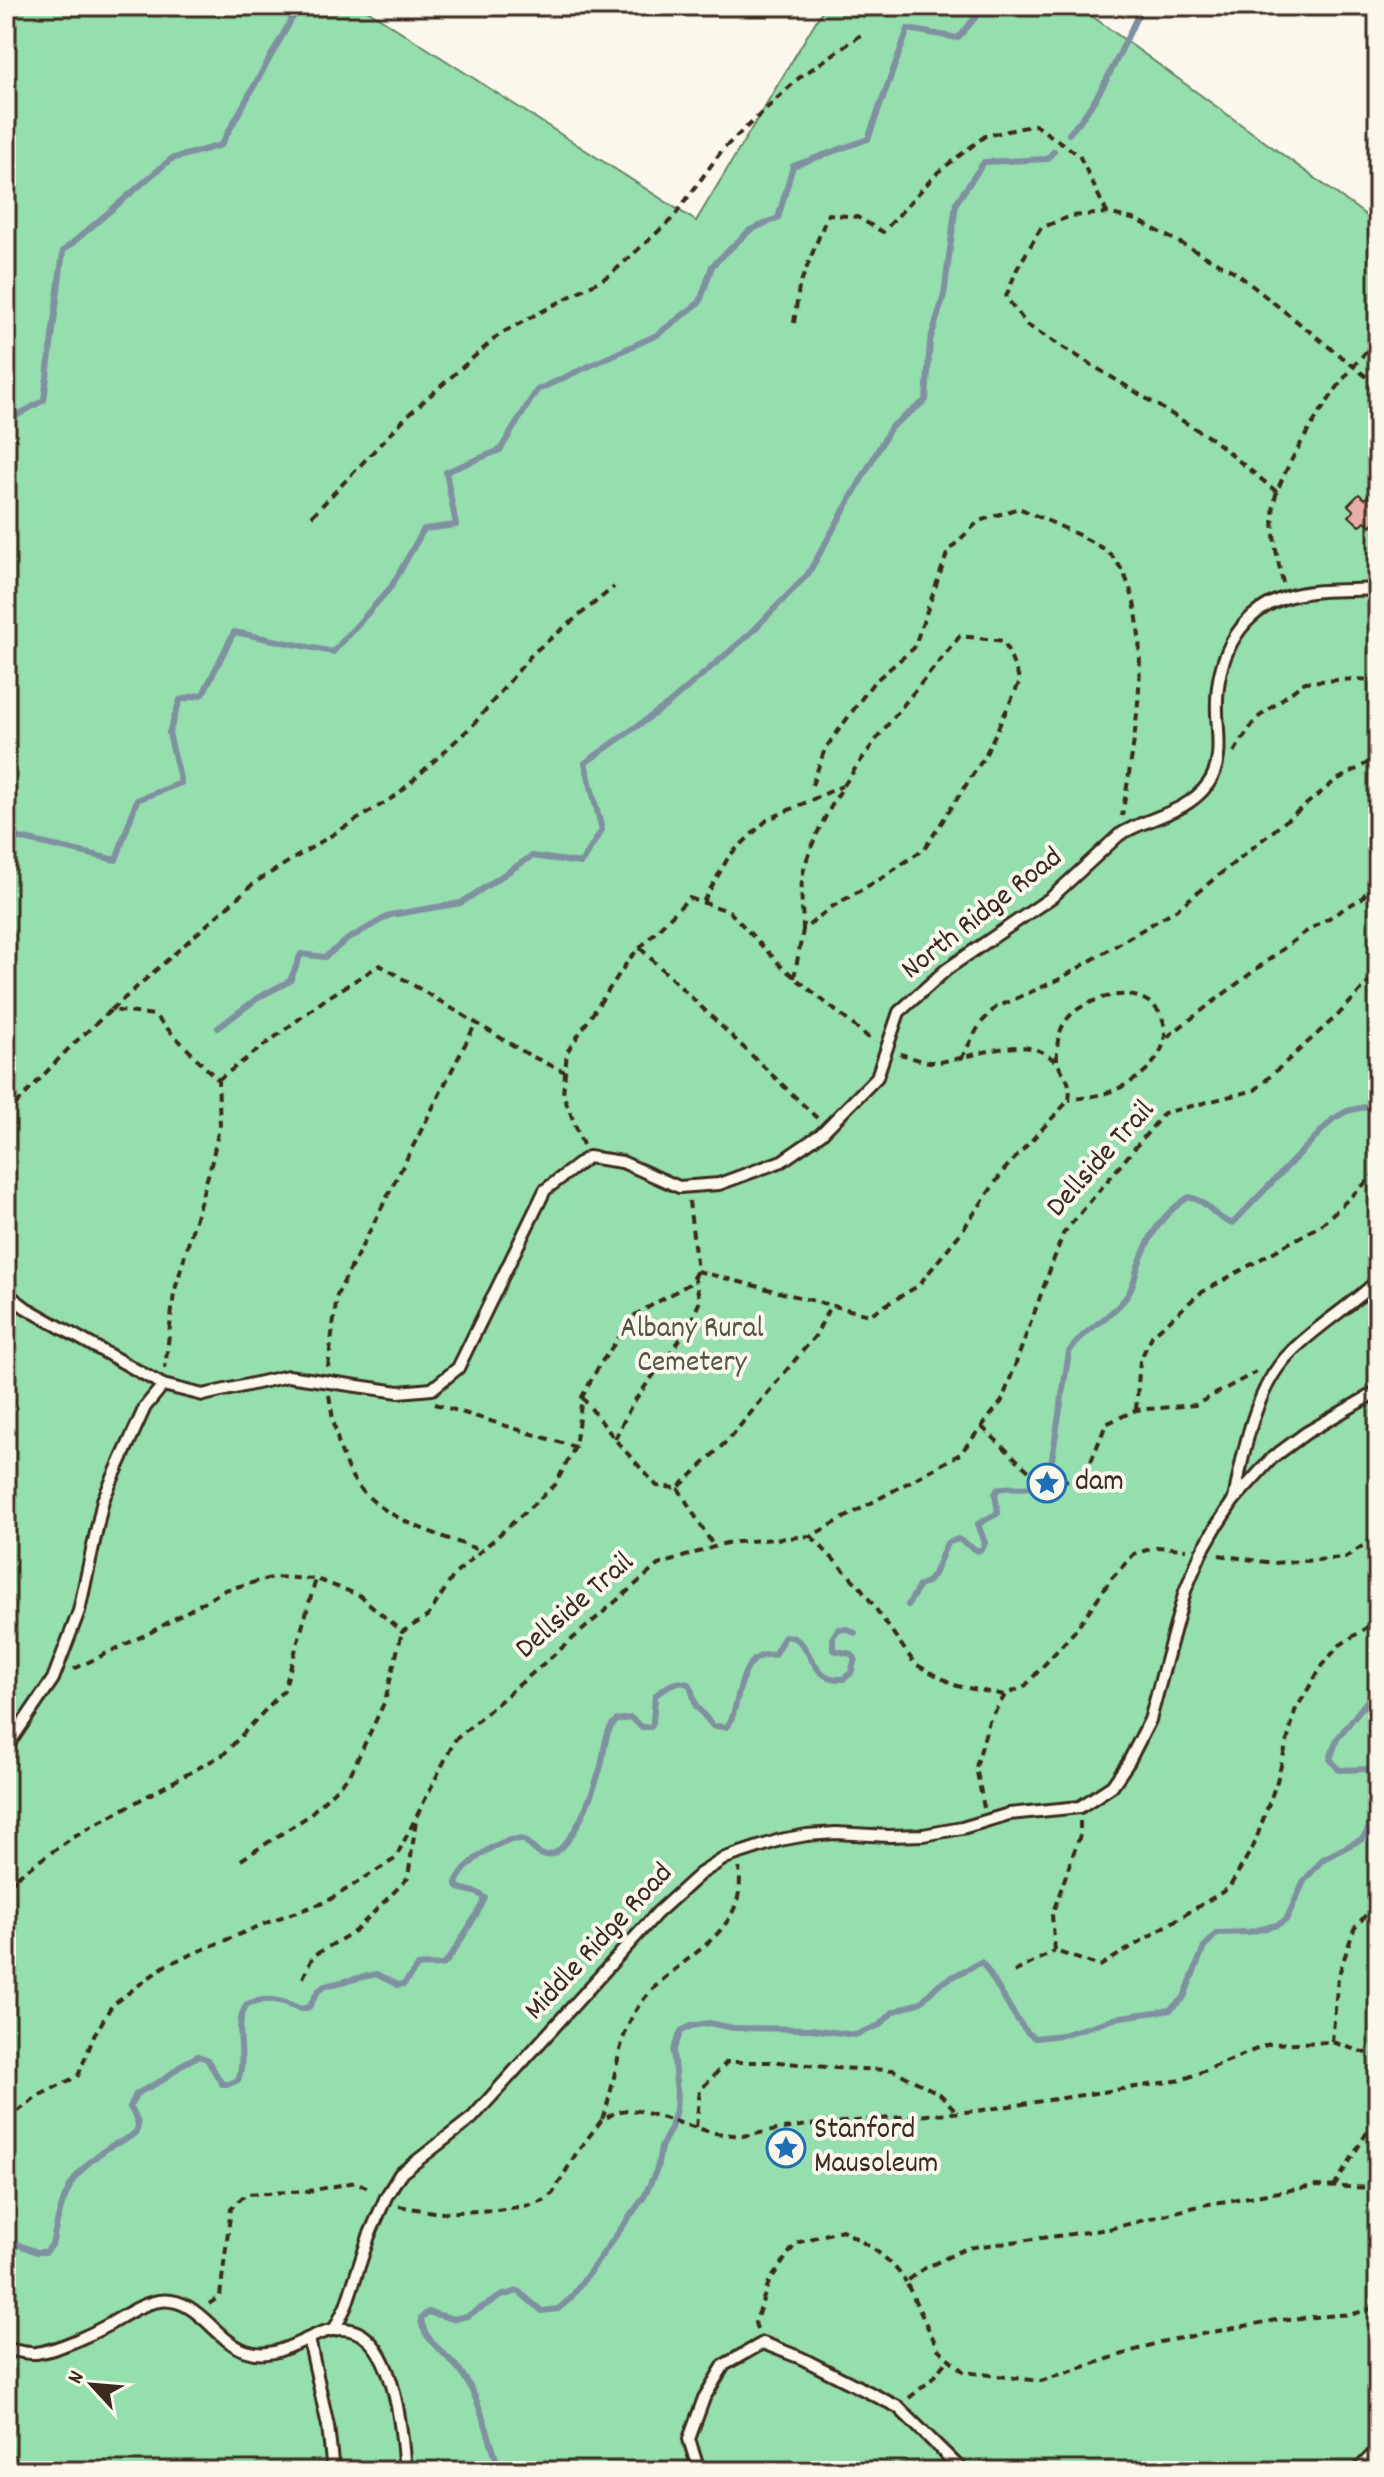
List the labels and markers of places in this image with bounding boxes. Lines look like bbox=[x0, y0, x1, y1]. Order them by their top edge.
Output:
place icon: dam bbox=[1026, 1462, 1068, 1504]
place label: dam bbox=[1075, 1462, 1124, 1505]
place label: Stanford Mausoleum bbox=[814, 2110, 938, 2187]
place icon: Stanford Mausoleum bbox=[765, 2127, 807, 2169]

